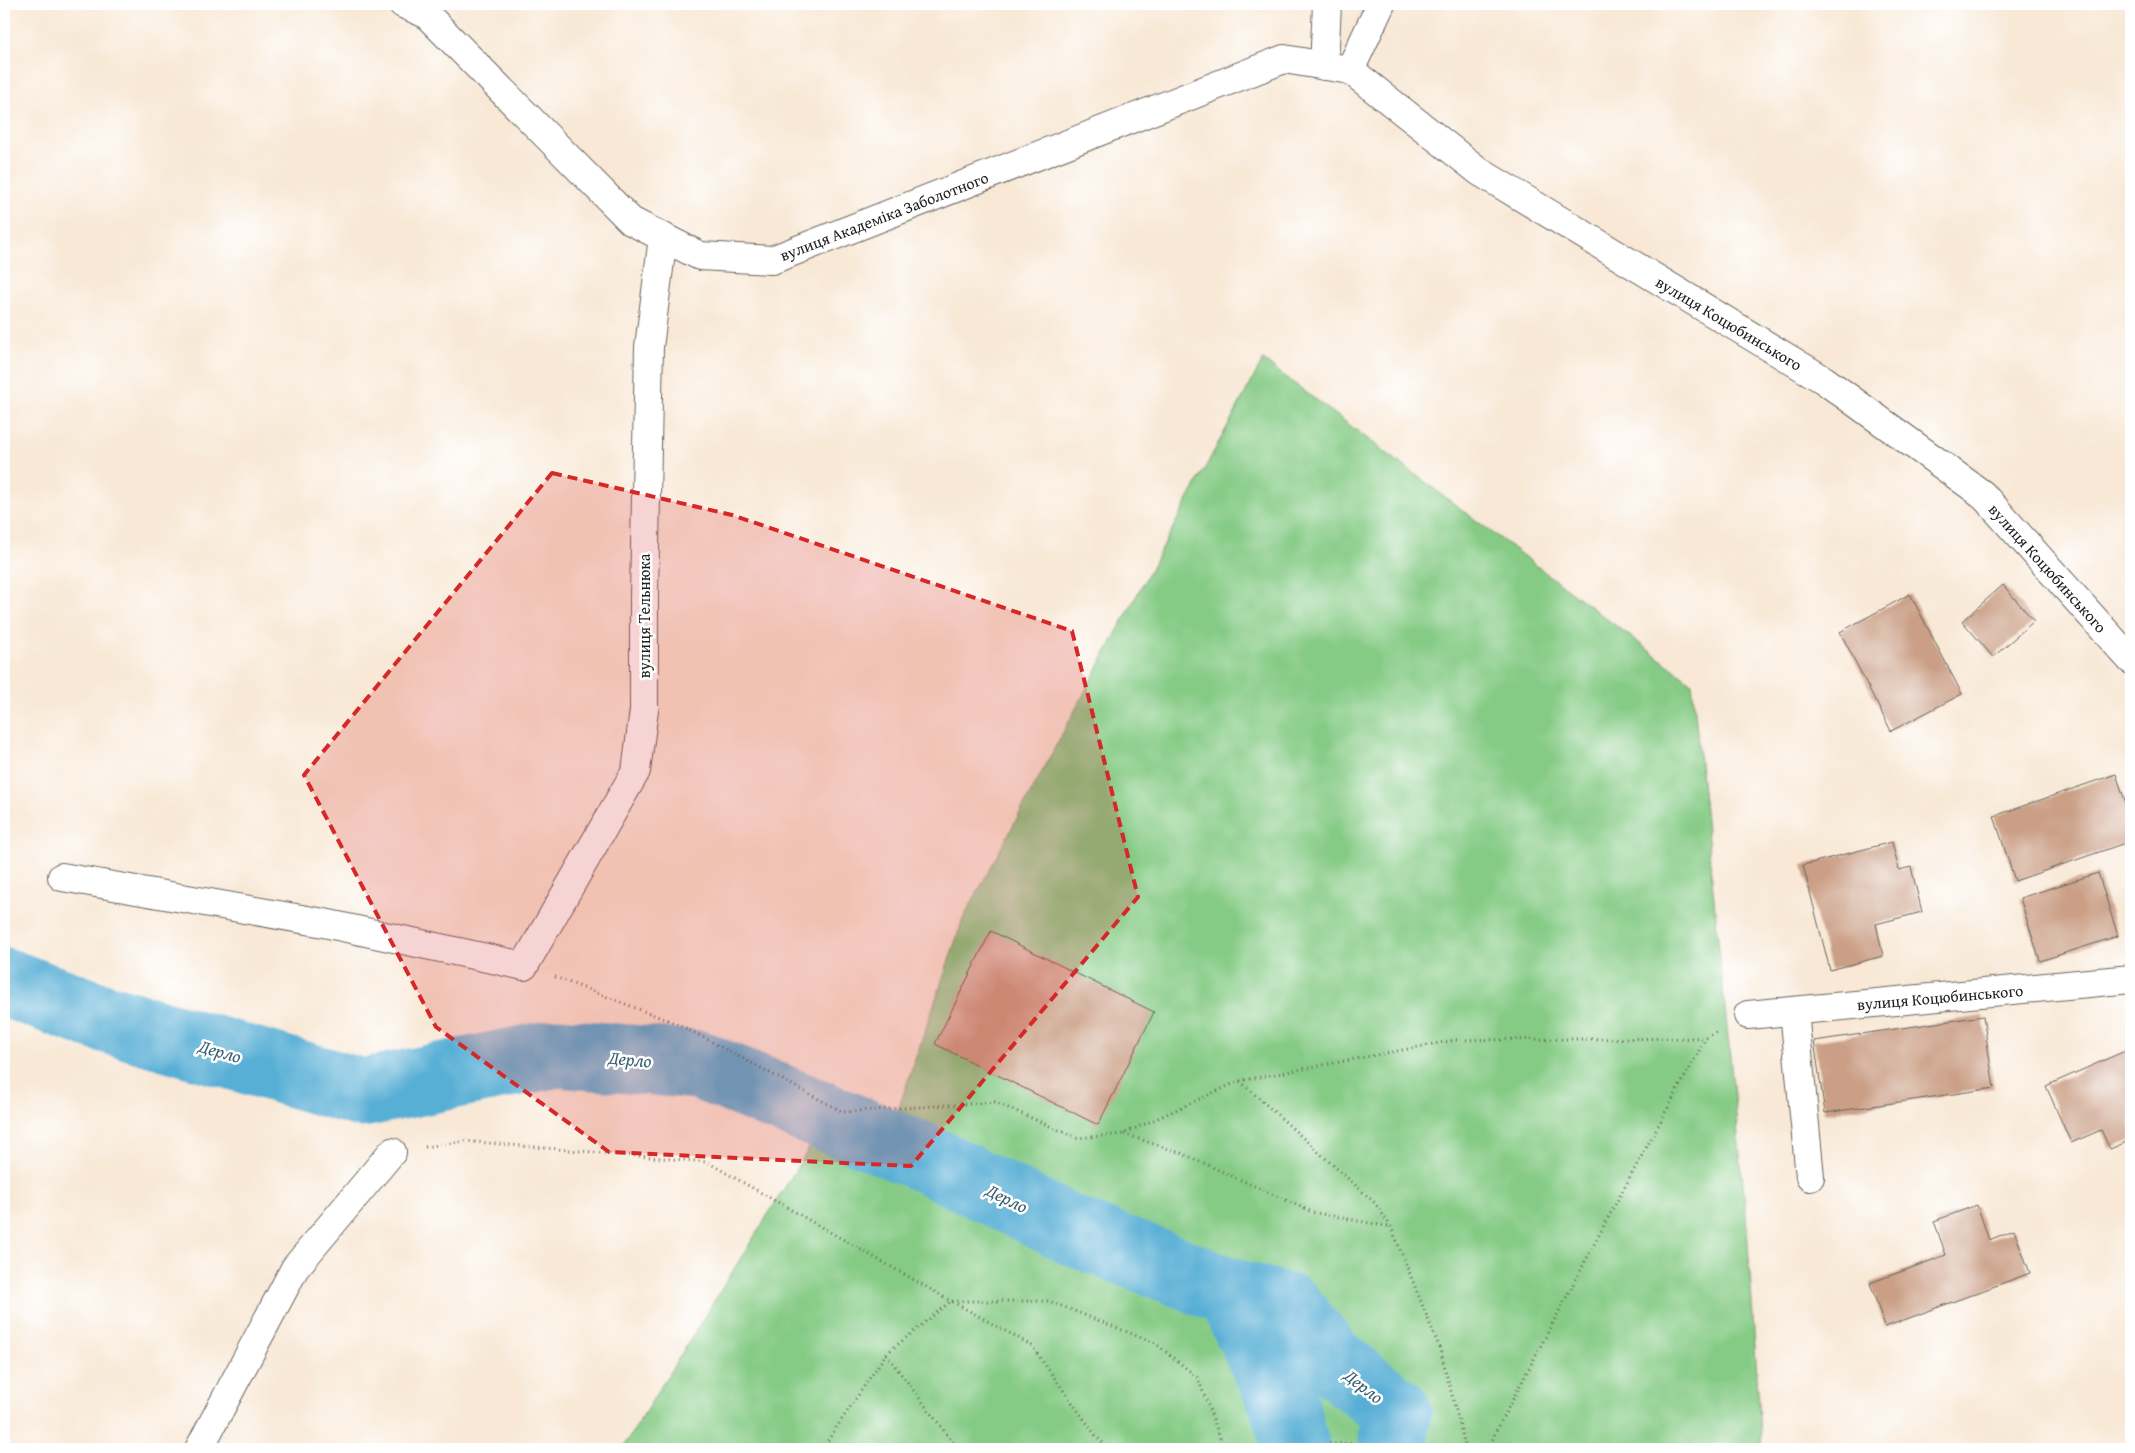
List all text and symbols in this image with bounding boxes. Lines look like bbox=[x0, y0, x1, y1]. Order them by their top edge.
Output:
street label: вулиця Академіка Заболотного bbox=[776, 165, 992, 267]
street label: вулиця Коцюбинського bbox=[1651, 270, 1807, 376]
street label: вулиця Коцюбинського bbox=[1983, 498, 2113, 638]
street label: вулиця Тельнюка bbox=[632, 553, 656, 678]
street label: вулиця Коцюбинського bbox=[1856, 978, 2024, 1016]
water label: Дерло bbox=[195, 1032, 245, 1070]
water label: Дерло bbox=[606, 1044, 653, 1074]
water label: Дерло bbox=[981, 1176, 1033, 1220]
water label: Дерло bbox=[1338, 1361, 1390, 1410]

